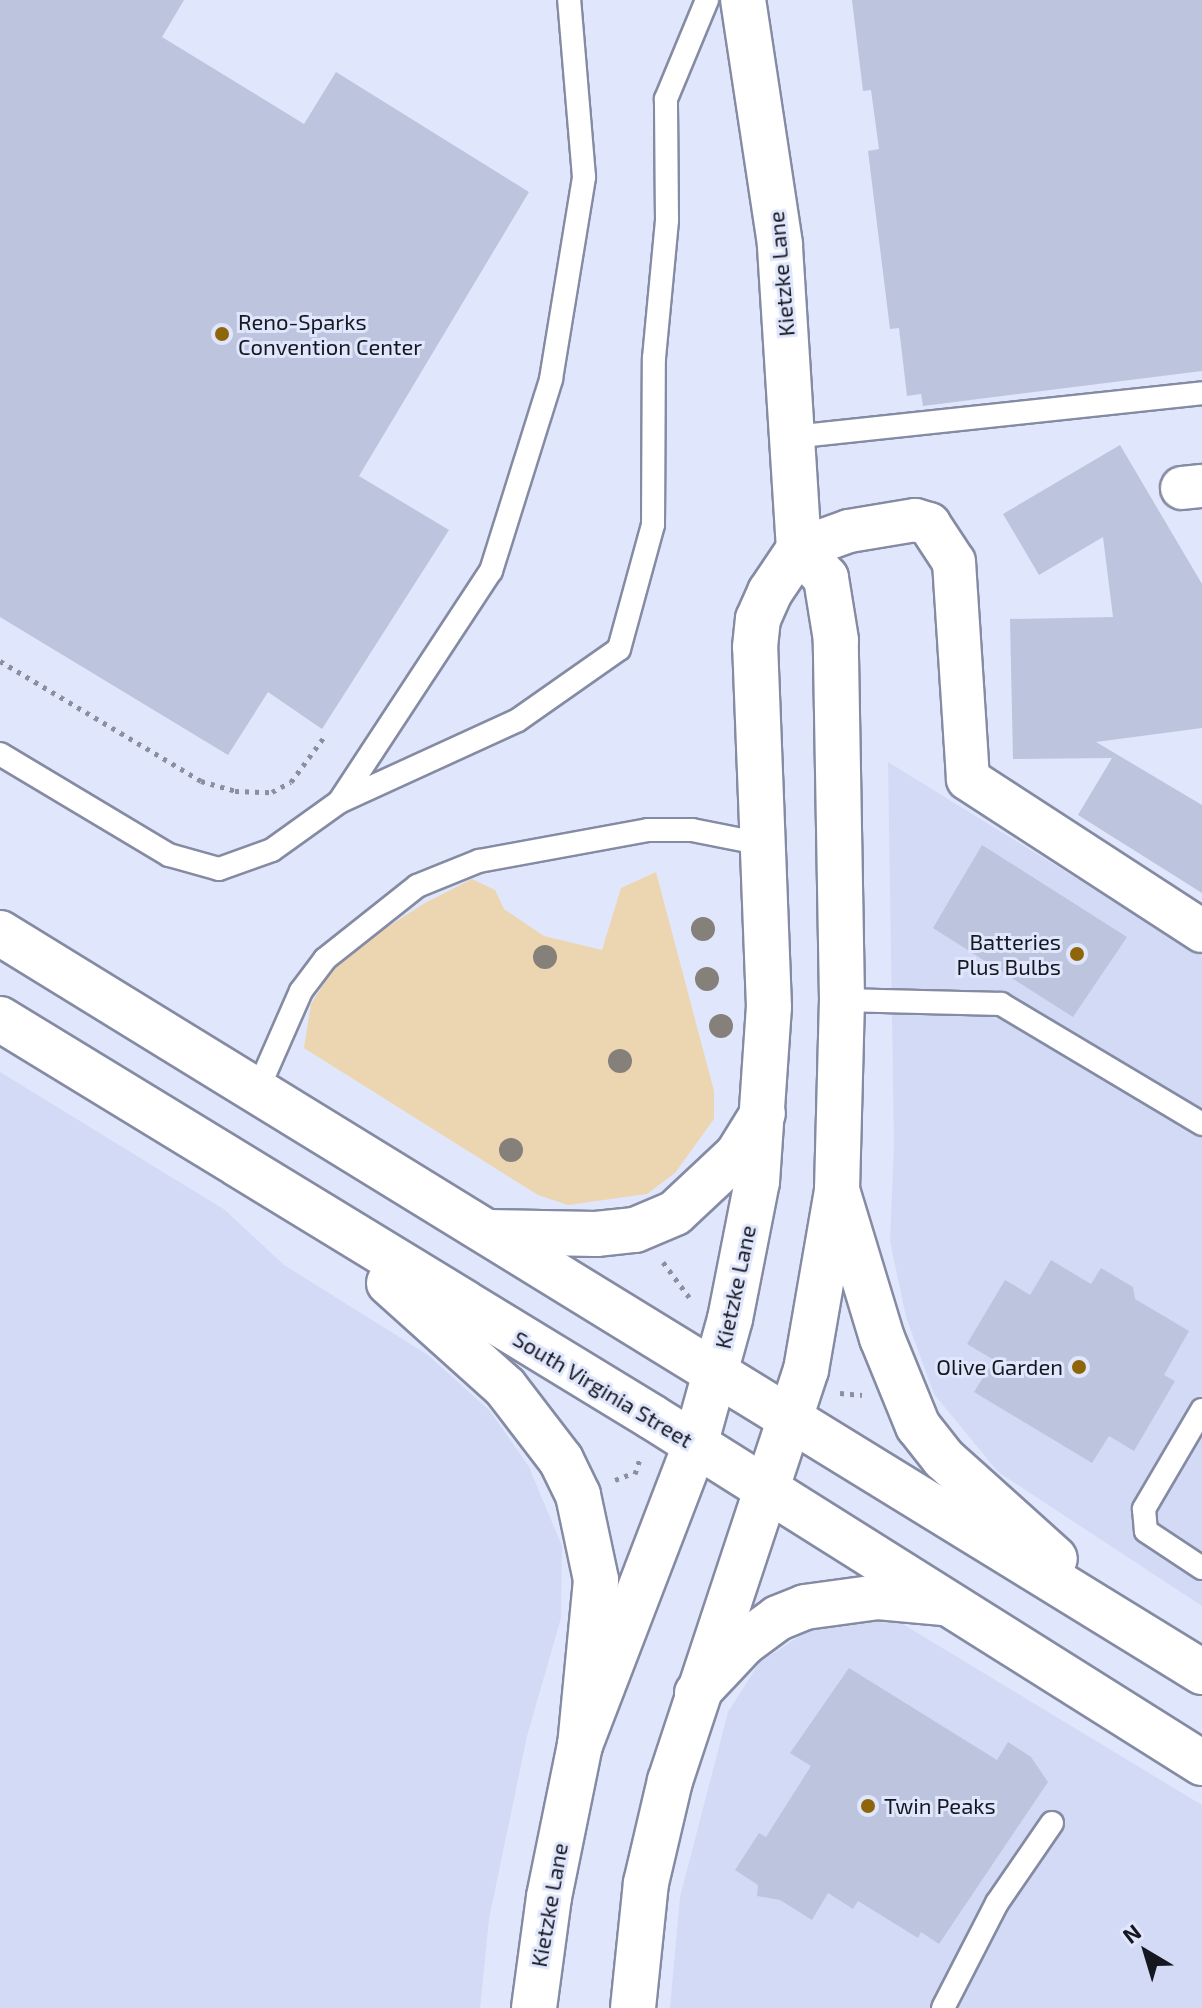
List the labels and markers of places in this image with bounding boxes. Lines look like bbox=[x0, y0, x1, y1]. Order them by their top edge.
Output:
place label: Reno-Sparks Convention Center bbox=[238, 308, 422, 360]
marker: Reno-Sparks Convention Center bbox=[213, 325, 231, 343]
place label: Batteries Plus Bulbs bbox=[956, 928, 1061, 980]
marker: Batteries Plus Bulbs bbox=[1068, 945, 1086, 963]
place label: Olive Garden bbox=[936, 1354, 1063, 1380]
marker: Olive Garden bbox=[1070, 1358, 1088, 1376]
place label: Twin Peaks bbox=[884, 1793, 996, 1819]
marker: Twin Peaks bbox=[859, 1797, 877, 1815]

